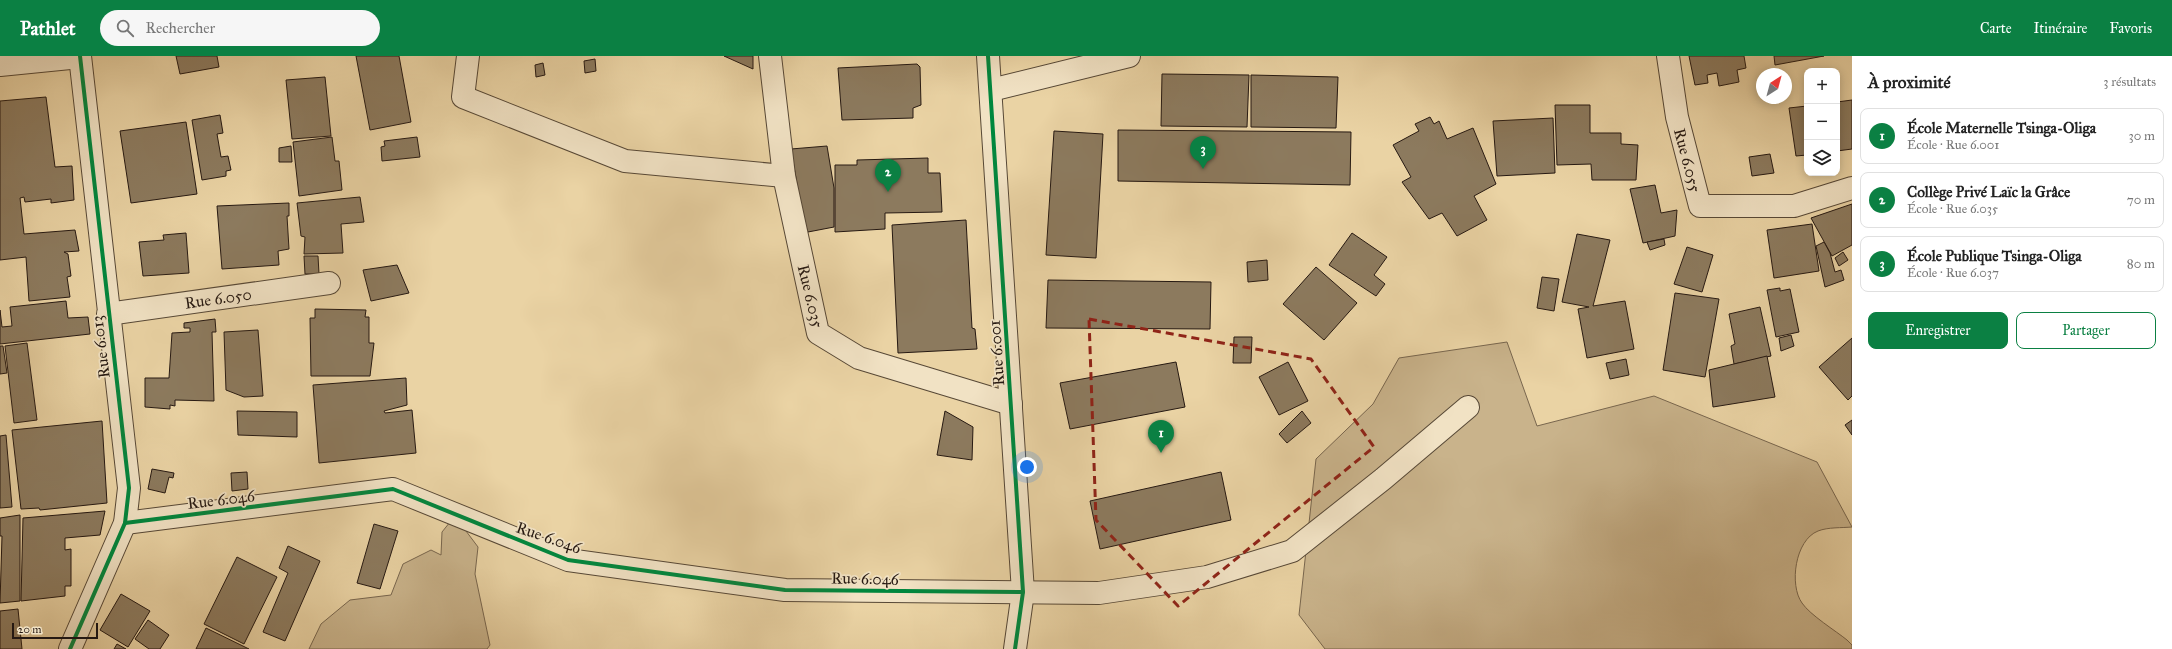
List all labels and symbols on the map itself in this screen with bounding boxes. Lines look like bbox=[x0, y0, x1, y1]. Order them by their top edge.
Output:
north arrow bbox=[1756, 68, 1792, 104]
street label: Rue 6.055 bbox=[1670, 126, 1705, 195]
pin: 3 bbox=[1190, 136, 1216, 169]
pin: 2 bbox=[875, 159, 901, 192]
street label: Rue 6.035 bbox=[794, 263, 828, 330]
street label: Rue 6.050 bbox=[183, 284, 253, 313]
street label: Rue 6.013 bbox=[87, 314, 114, 379]
street label: Rue 6.001 bbox=[985, 319, 1008, 387]
pin: 1 bbox=[1148, 420, 1174, 453]
your location bbox=[1017, 457, 1037, 477]
street label: Rue 6.046 bbox=[186, 486, 257, 513]
street label: Rue 6.046 bbox=[514, 517, 585, 558]
street label: Rue 6.046 bbox=[831, 568, 900, 589]
scale bar bbox=[12, 621, 98, 640]

